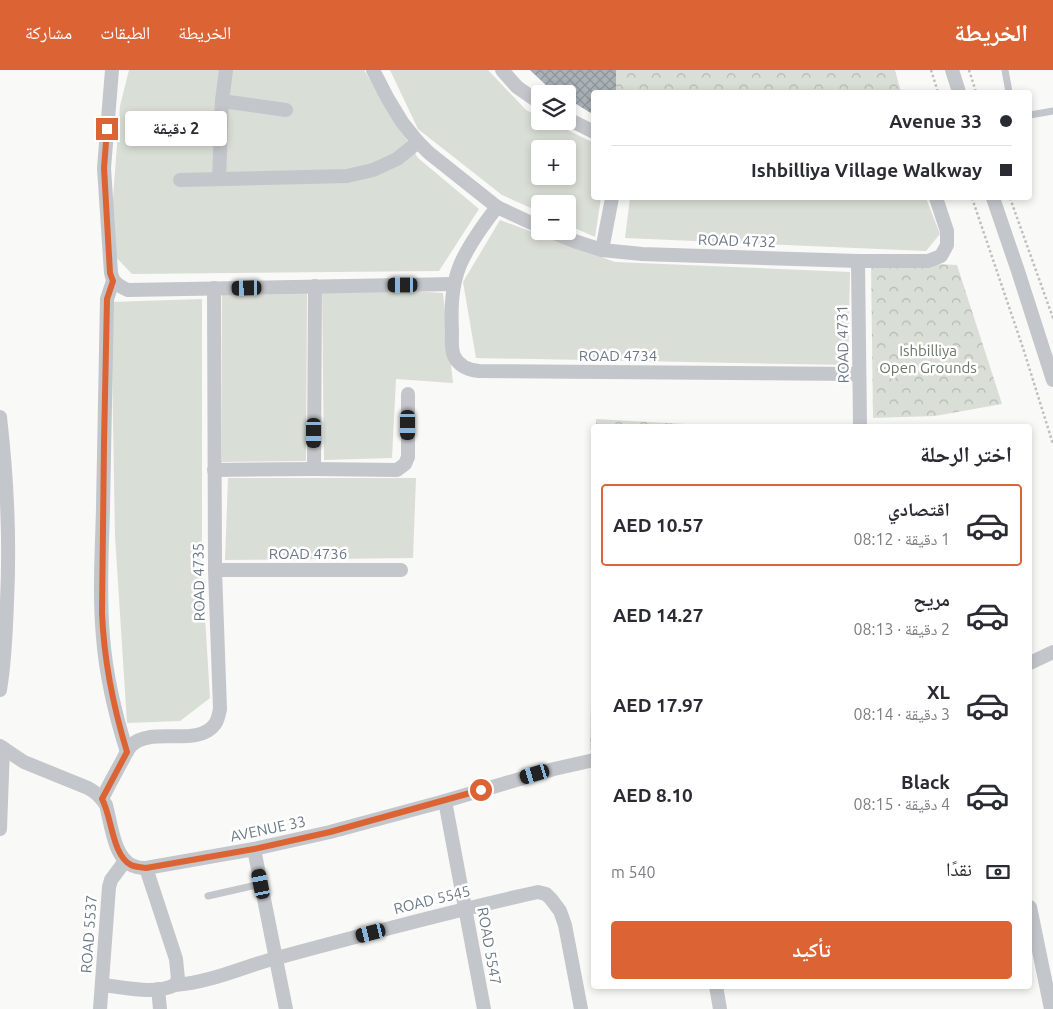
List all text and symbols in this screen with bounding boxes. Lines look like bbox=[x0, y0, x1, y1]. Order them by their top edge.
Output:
text: الخريطة bbox=[954, 19, 1028, 46]
text: مشاركة bbox=[25, 22, 72, 42]
text: الطبقات bbox=[100, 22, 150, 42]
text: الخريطة bbox=[178, 22, 231, 42]
map controls bbox=[531, 85, 576, 240]
button: layers bbox=[531, 85, 576, 130]
text: Avenue 33 bbox=[889, 110, 982, 132]
callout: 2 دقيقة bbox=[124, 112, 227, 146]
route end bbox=[96, 118, 118, 140]
text: 2 دقيقة bbox=[153, 119, 199, 137]
button: + bbox=[531, 140, 576, 185]
text: Ishbilliya Village Walkway bbox=[751, 159, 982, 181]
button: − bbox=[531, 195, 576, 240]
street label: ROAD 4732 bbox=[698, 231, 777, 250]
car bbox=[388, 278, 418, 293]
car bbox=[231, 280, 262, 296]
street label: ROAD 4731 bbox=[833, 305, 852, 383]
park label: Ishbilliya Open Grounds bbox=[879, 342, 977, 376]
street label: ROAD 4734 bbox=[579, 347, 657, 364]
car bbox=[400, 410, 415, 440]
car bbox=[306, 418, 321, 448]
text: اختر الرحلة bbox=[920, 441, 1012, 466]
text: اقتصادي bbox=[888, 498, 950, 520]
icon: car bbox=[965, 503, 1010, 548]
text: AED 10.57 bbox=[613, 514, 704, 536]
text: 1 دقيقة · 08:12 bbox=[853, 530, 950, 548]
street label: ROAD 4735 bbox=[189, 543, 208, 621]
street label: ROAD 4736 bbox=[269, 545, 347, 562]
text: مريح bbox=[913, 588, 950, 610]
icon: car bbox=[965, 593, 1010, 638]
text: AED 14.27 bbox=[613, 604, 704, 626]
text: 2 دقيقة · 08:13 bbox=[853, 620, 950, 638]
text: XL bbox=[927, 681, 950, 703]
icon: car bbox=[965, 683, 1010, 728]
text: AED 17.97 bbox=[613, 694, 704, 716]
text: 3 دقيقة · 08:14 bbox=[853, 705, 950, 723]
car bbox=[518, 762, 551, 786]
text: Black bbox=[901, 771, 950, 793]
icon: car bbox=[965, 773, 1010, 818]
route start bbox=[470, 779, 492, 801]
text: AED 8.10 bbox=[613, 784, 693, 806]
text: 4 دقيقة · 08:15 bbox=[853, 795, 950, 813]
street label: AVENUE 33 bbox=[229, 812, 307, 845]
text: نقدًا bbox=[946, 858, 972, 880]
icon: cash bbox=[984, 858, 1012, 886]
text: 540 m bbox=[611, 863, 656, 881]
car bbox=[250, 868, 271, 900]
street label: ROAD 5545 bbox=[392, 882, 472, 917]
street label: ROAD 5537 bbox=[77, 894, 100, 974]
street label: ROAD 5547 bbox=[474, 906, 505, 986]
button: تأكيد bbox=[611, 921, 1012, 979]
car bbox=[354, 922, 387, 944]

